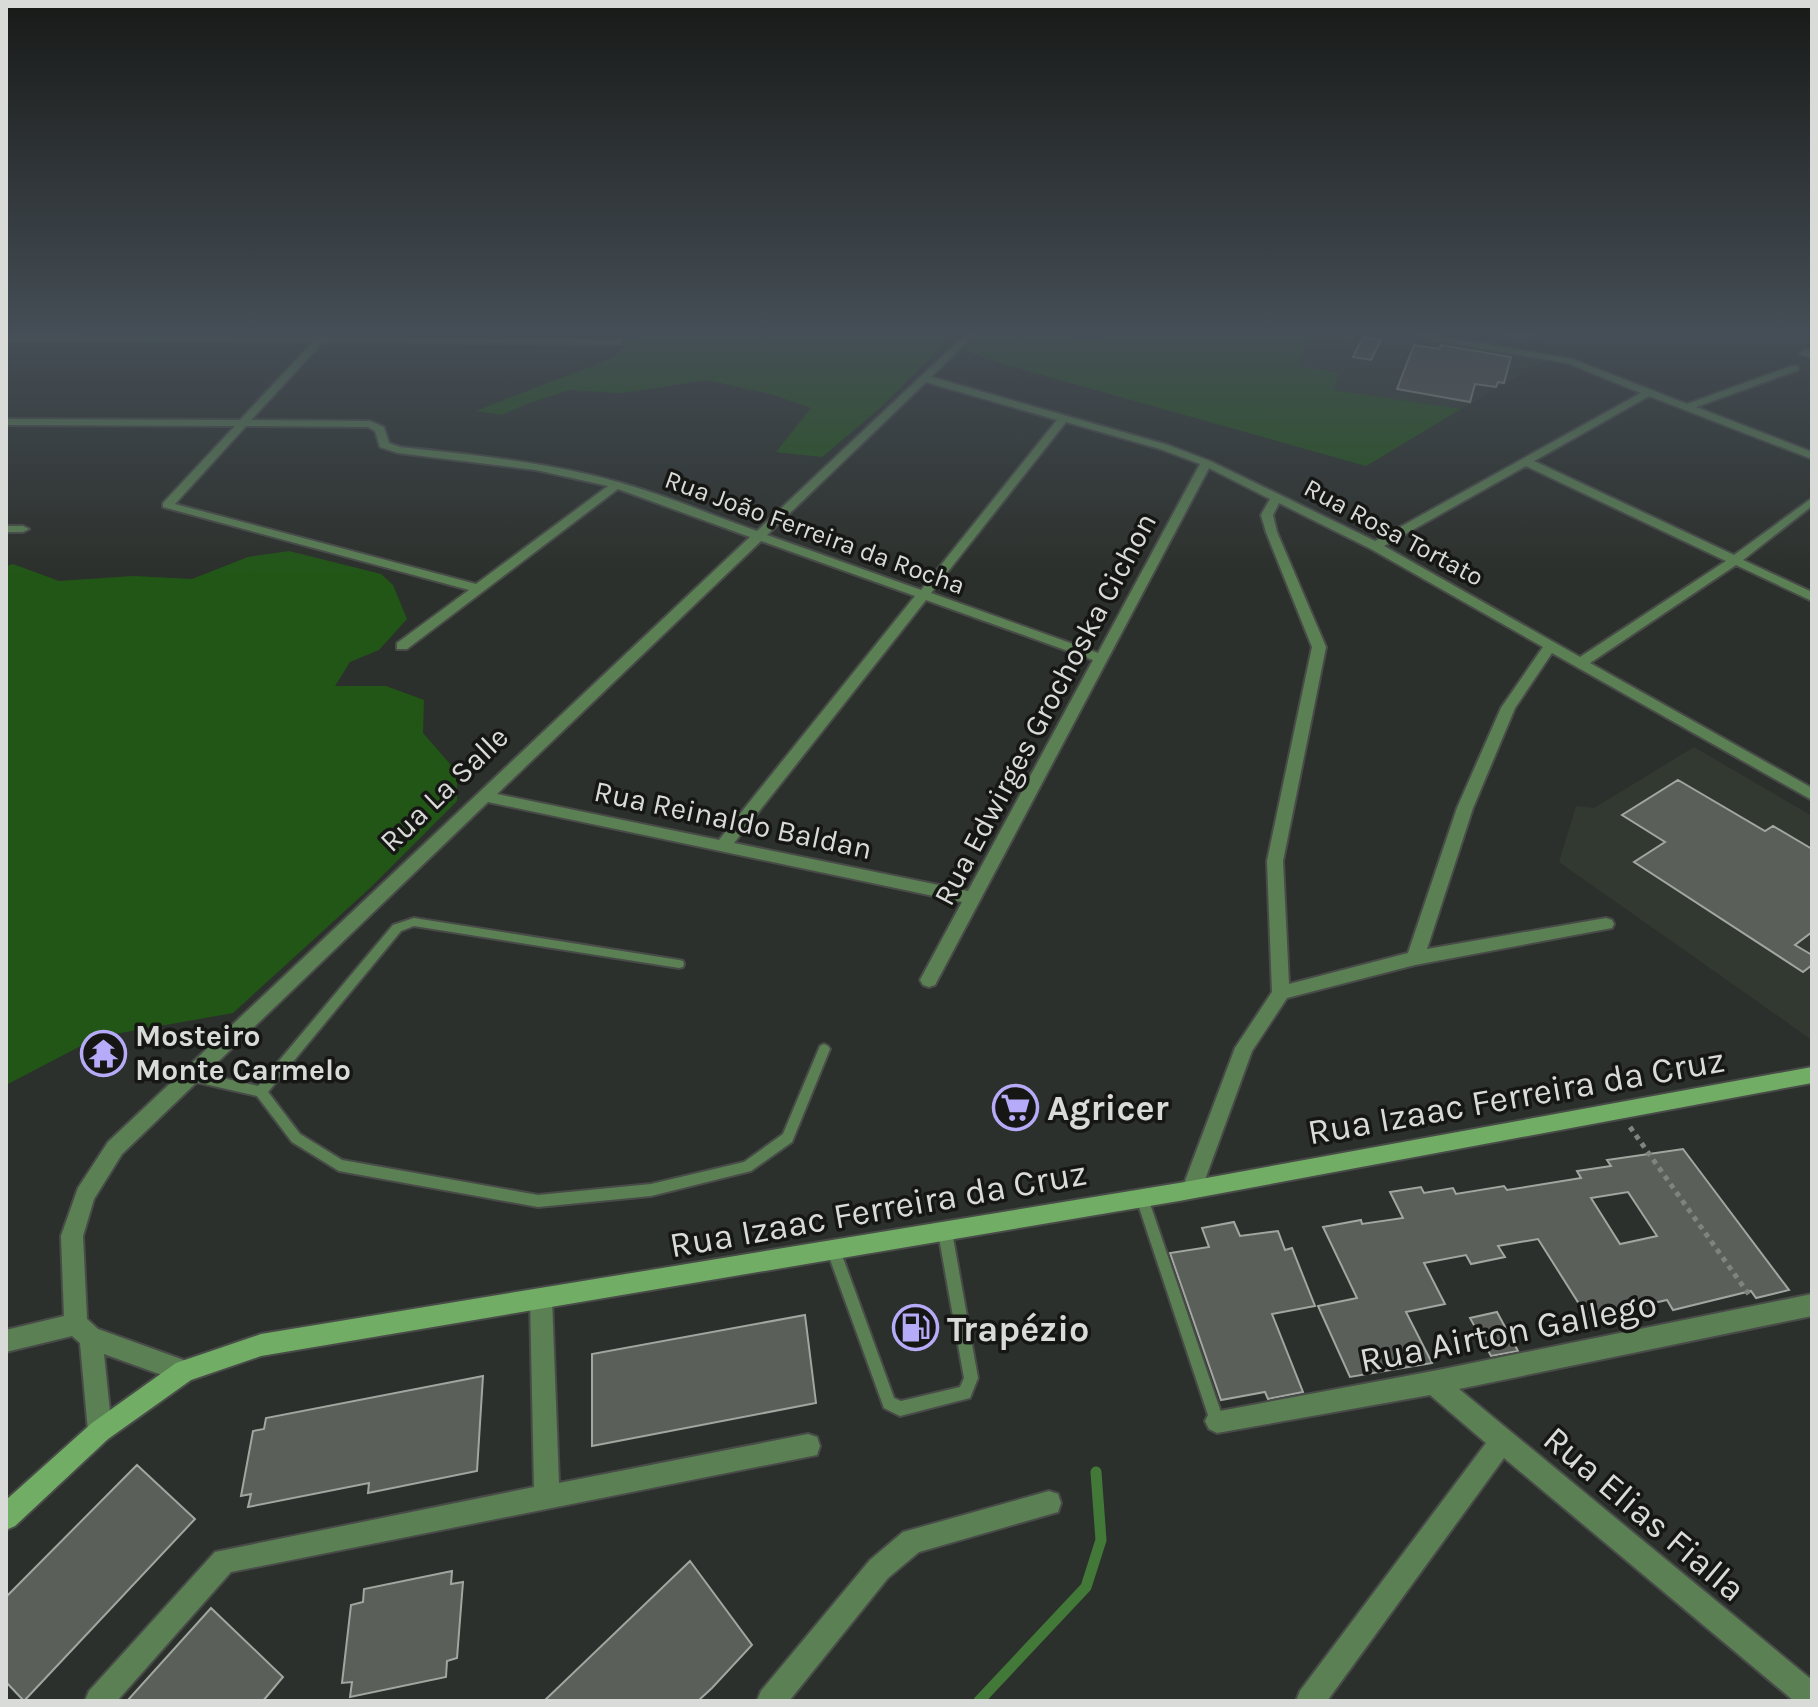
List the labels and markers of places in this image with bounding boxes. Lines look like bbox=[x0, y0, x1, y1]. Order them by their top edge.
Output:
place label: Mosteiro Monte Carmelo bbox=[135, 1018, 351, 1088]
temple icon: Mosteiro Monte Carmelo bbox=[80, 1029, 128, 1077]
supermarket icon: Agricer bbox=[992, 1083, 1040, 1131]
place label: Agricer bbox=[1047, 1087, 1169, 1130]
fuel station icon: Trapézio bbox=[892, 1304, 940, 1352]
place label: Trapézio bbox=[947, 1308, 1089, 1350]

